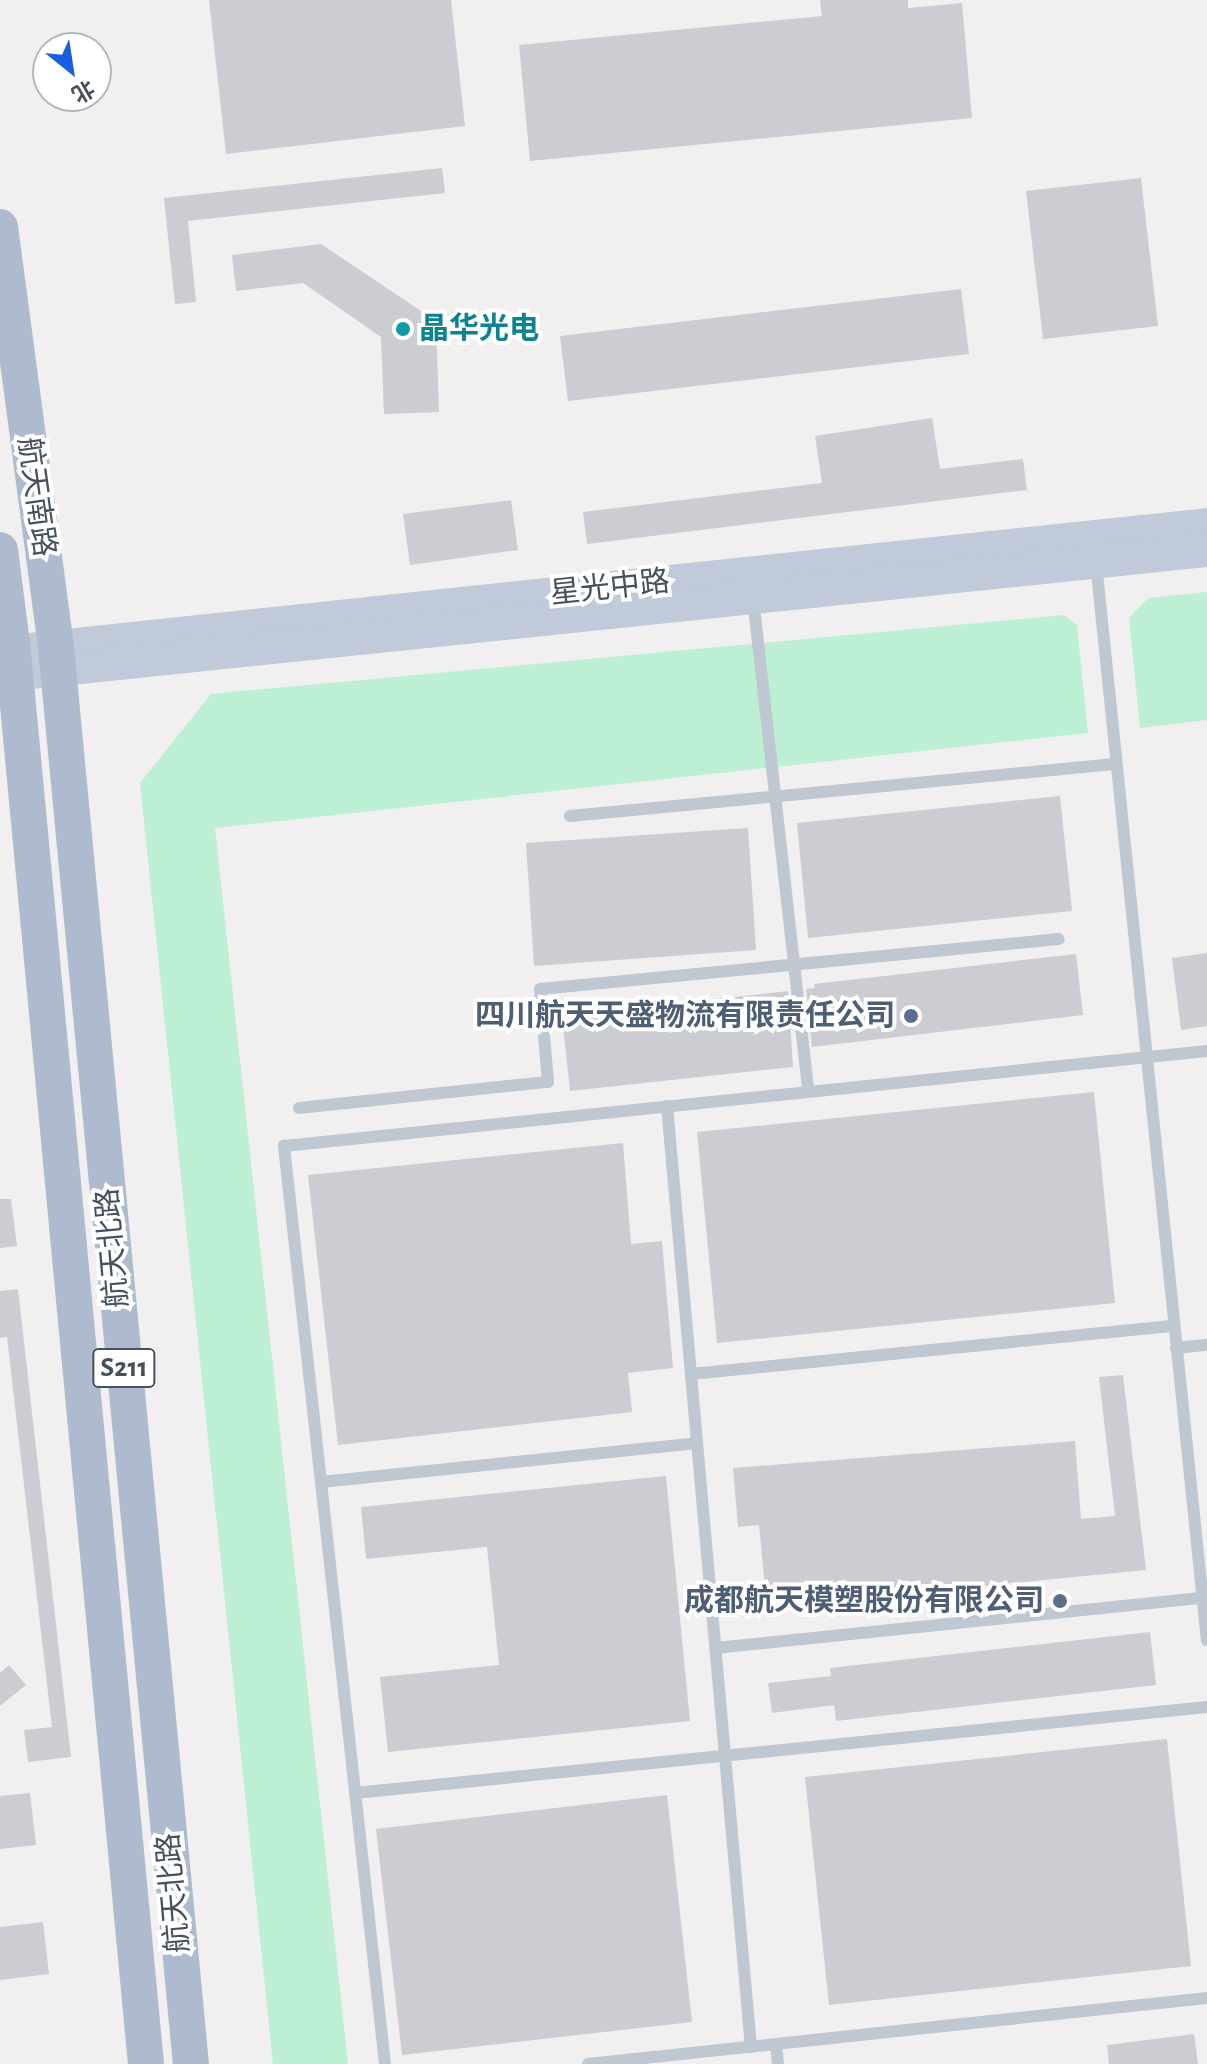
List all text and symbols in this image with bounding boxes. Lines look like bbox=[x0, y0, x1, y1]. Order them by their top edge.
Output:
north arrow bbox=[32, 32, 112, 112]
text: 北 bbox=[68, 76, 98, 106]
place label: 晶华光电 bbox=[419, 311, 539, 347]
marker: 晶华光电 bbox=[394, 320, 412, 338]
street label: 航天南路 bbox=[10, 435, 62, 559]
street label: 星光中路 bbox=[548, 564, 672, 612]
place label: 四川航天天盛物流有限责任公司 bbox=[475, 998, 895, 1034]
marker: 四川航天天盛物流有限责任公司 bbox=[902, 1007, 920, 1025]
street label: 航天北路 bbox=[90, 1187, 136, 1309]
road number: S211 bbox=[92, 1344, 156, 1392]
place label: 成都航天模塑股份有限公司 bbox=[684, 1583, 1044, 1619]
marker: 成都航天模塑股份有限公司 bbox=[1051, 1592, 1069, 1610]
street label: 航天北路 bbox=[151, 1832, 197, 1954]

